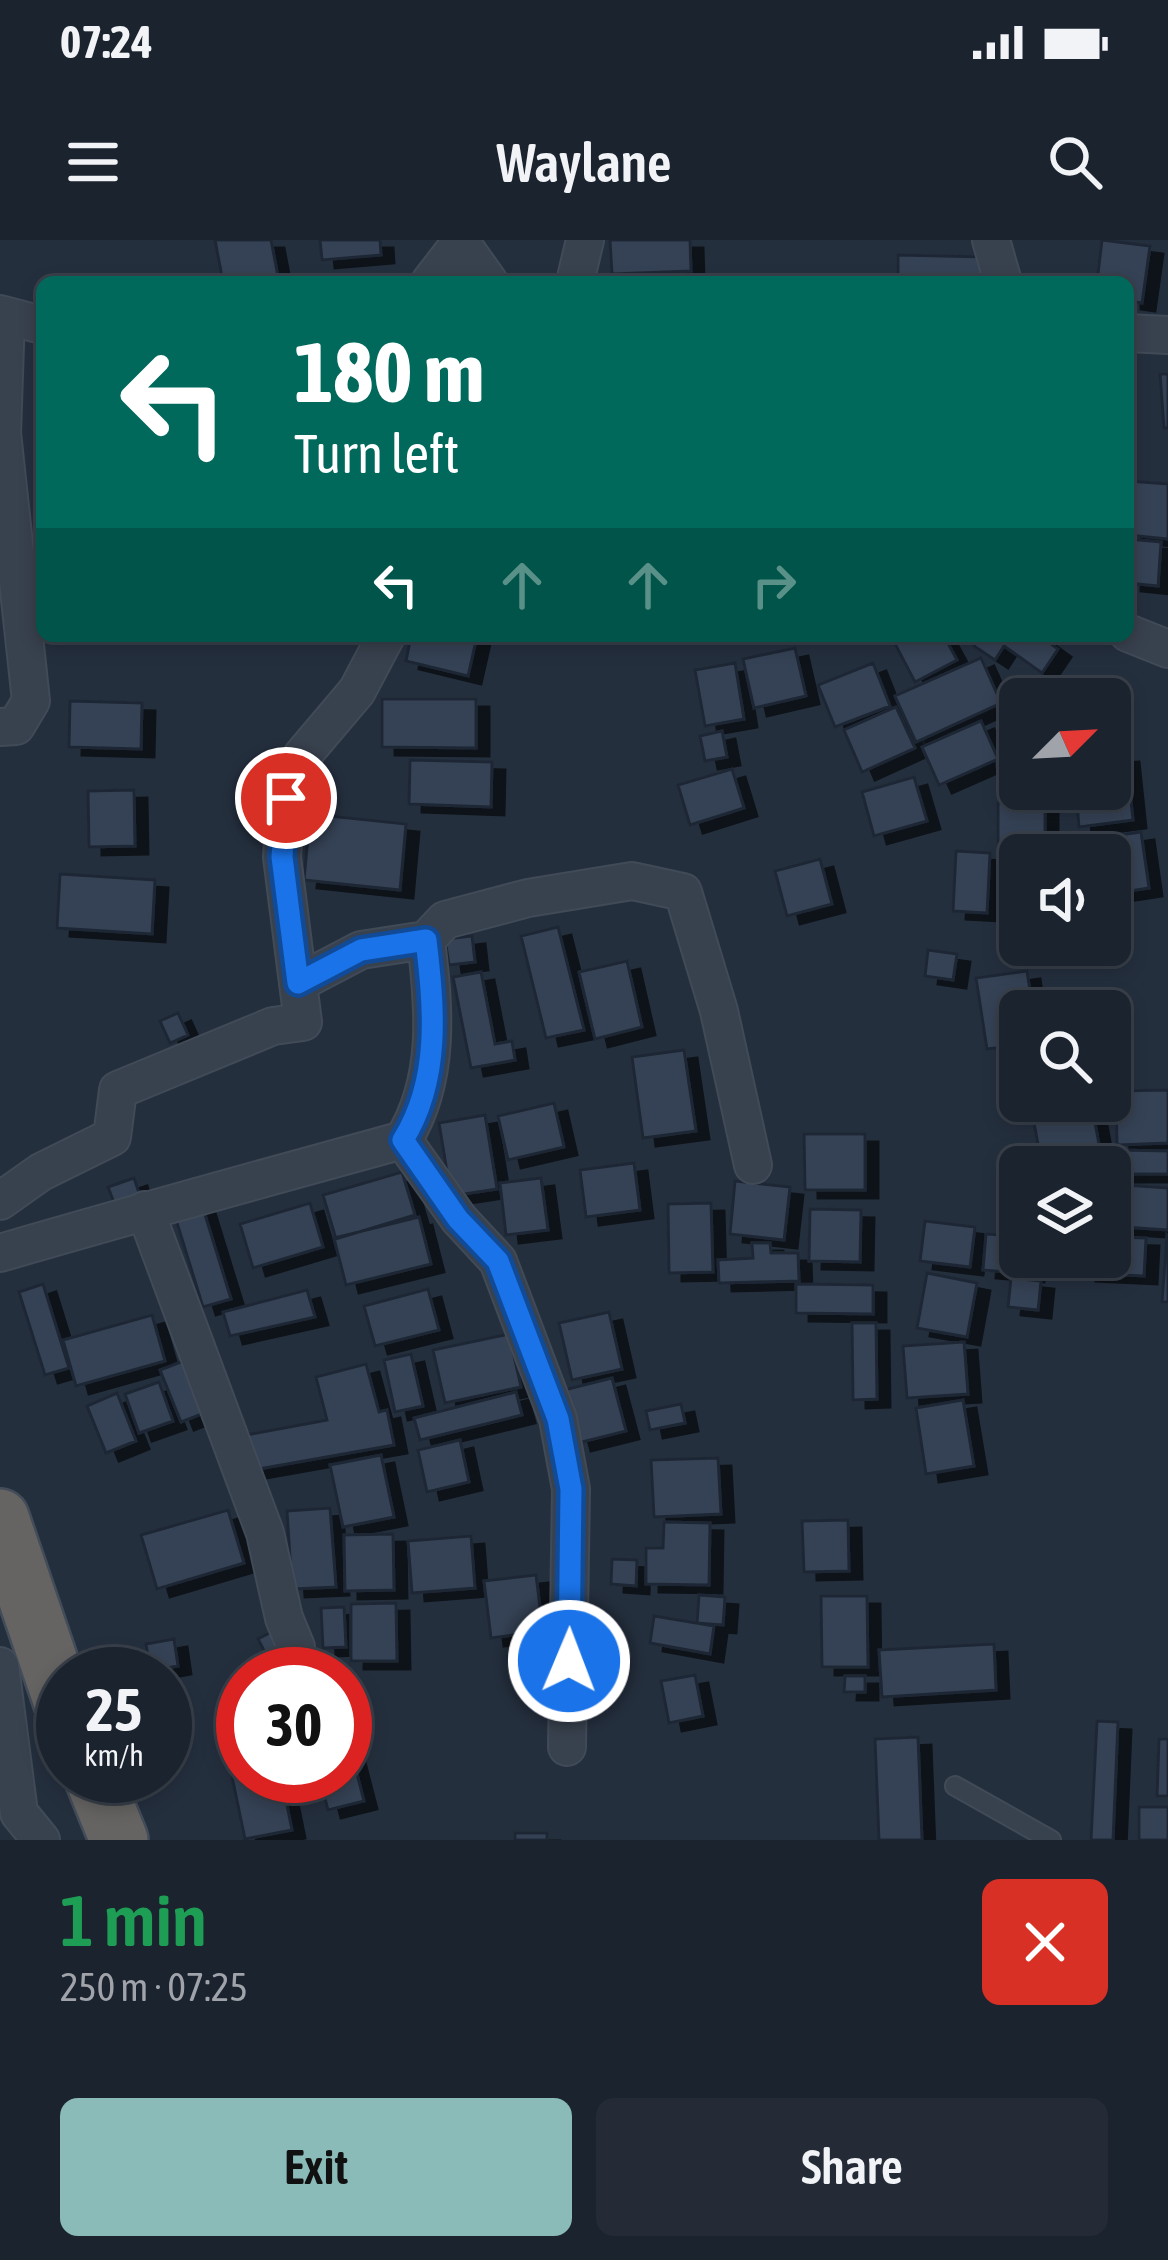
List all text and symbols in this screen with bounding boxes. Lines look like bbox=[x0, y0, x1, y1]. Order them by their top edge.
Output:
text: 07:24 bbox=[60, 16, 153, 68]
icon: menu bbox=[60, 129, 126, 195]
icon: search bbox=[1042, 129, 1108, 195]
text: Waylane bbox=[496, 132, 672, 193]
icon: left bbox=[96, 324, 252, 480]
text: 180 m bbox=[294, 324, 484, 420]
text: Turn left bbox=[294, 423, 459, 484]
icon: left bbox=[363, 552, 429, 618]
icon: ahead bbox=[489, 552, 555, 618]
icon: ahead bbox=[615, 552, 681, 618]
icon: right bbox=[741, 552, 807, 618]
north arrow bbox=[999, 678, 1131, 810]
map controls bbox=[999, 678, 1131, 1278]
pin bbox=[235, 747, 337, 849]
icon: arrive bbox=[253, 765, 319, 831]
button: sound bbox=[999, 834, 1131, 966]
button: search bbox=[999, 990, 1131, 1122]
button: layers bbox=[999, 1146, 1131, 1278]
position arrow bbox=[506, 1598, 632, 1724]
speed limit sign: 30 bbox=[216, 1647, 372, 1803]
text: 25 bbox=[86, 1675, 142, 1744]
text: km/h bbox=[84, 1738, 144, 1772]
text: 1 min bbox=[60, 1879, 207, 1961]
button: close bbox=[982, 1879, 1108, 2005]
text: 250 m · 07:25 bbox=[60, 1965, 248, 2009]
button: Exit bbox=[60, 2098, 572, 2236]
button: Share bbox=[596, 2098, 1108, 2236]

